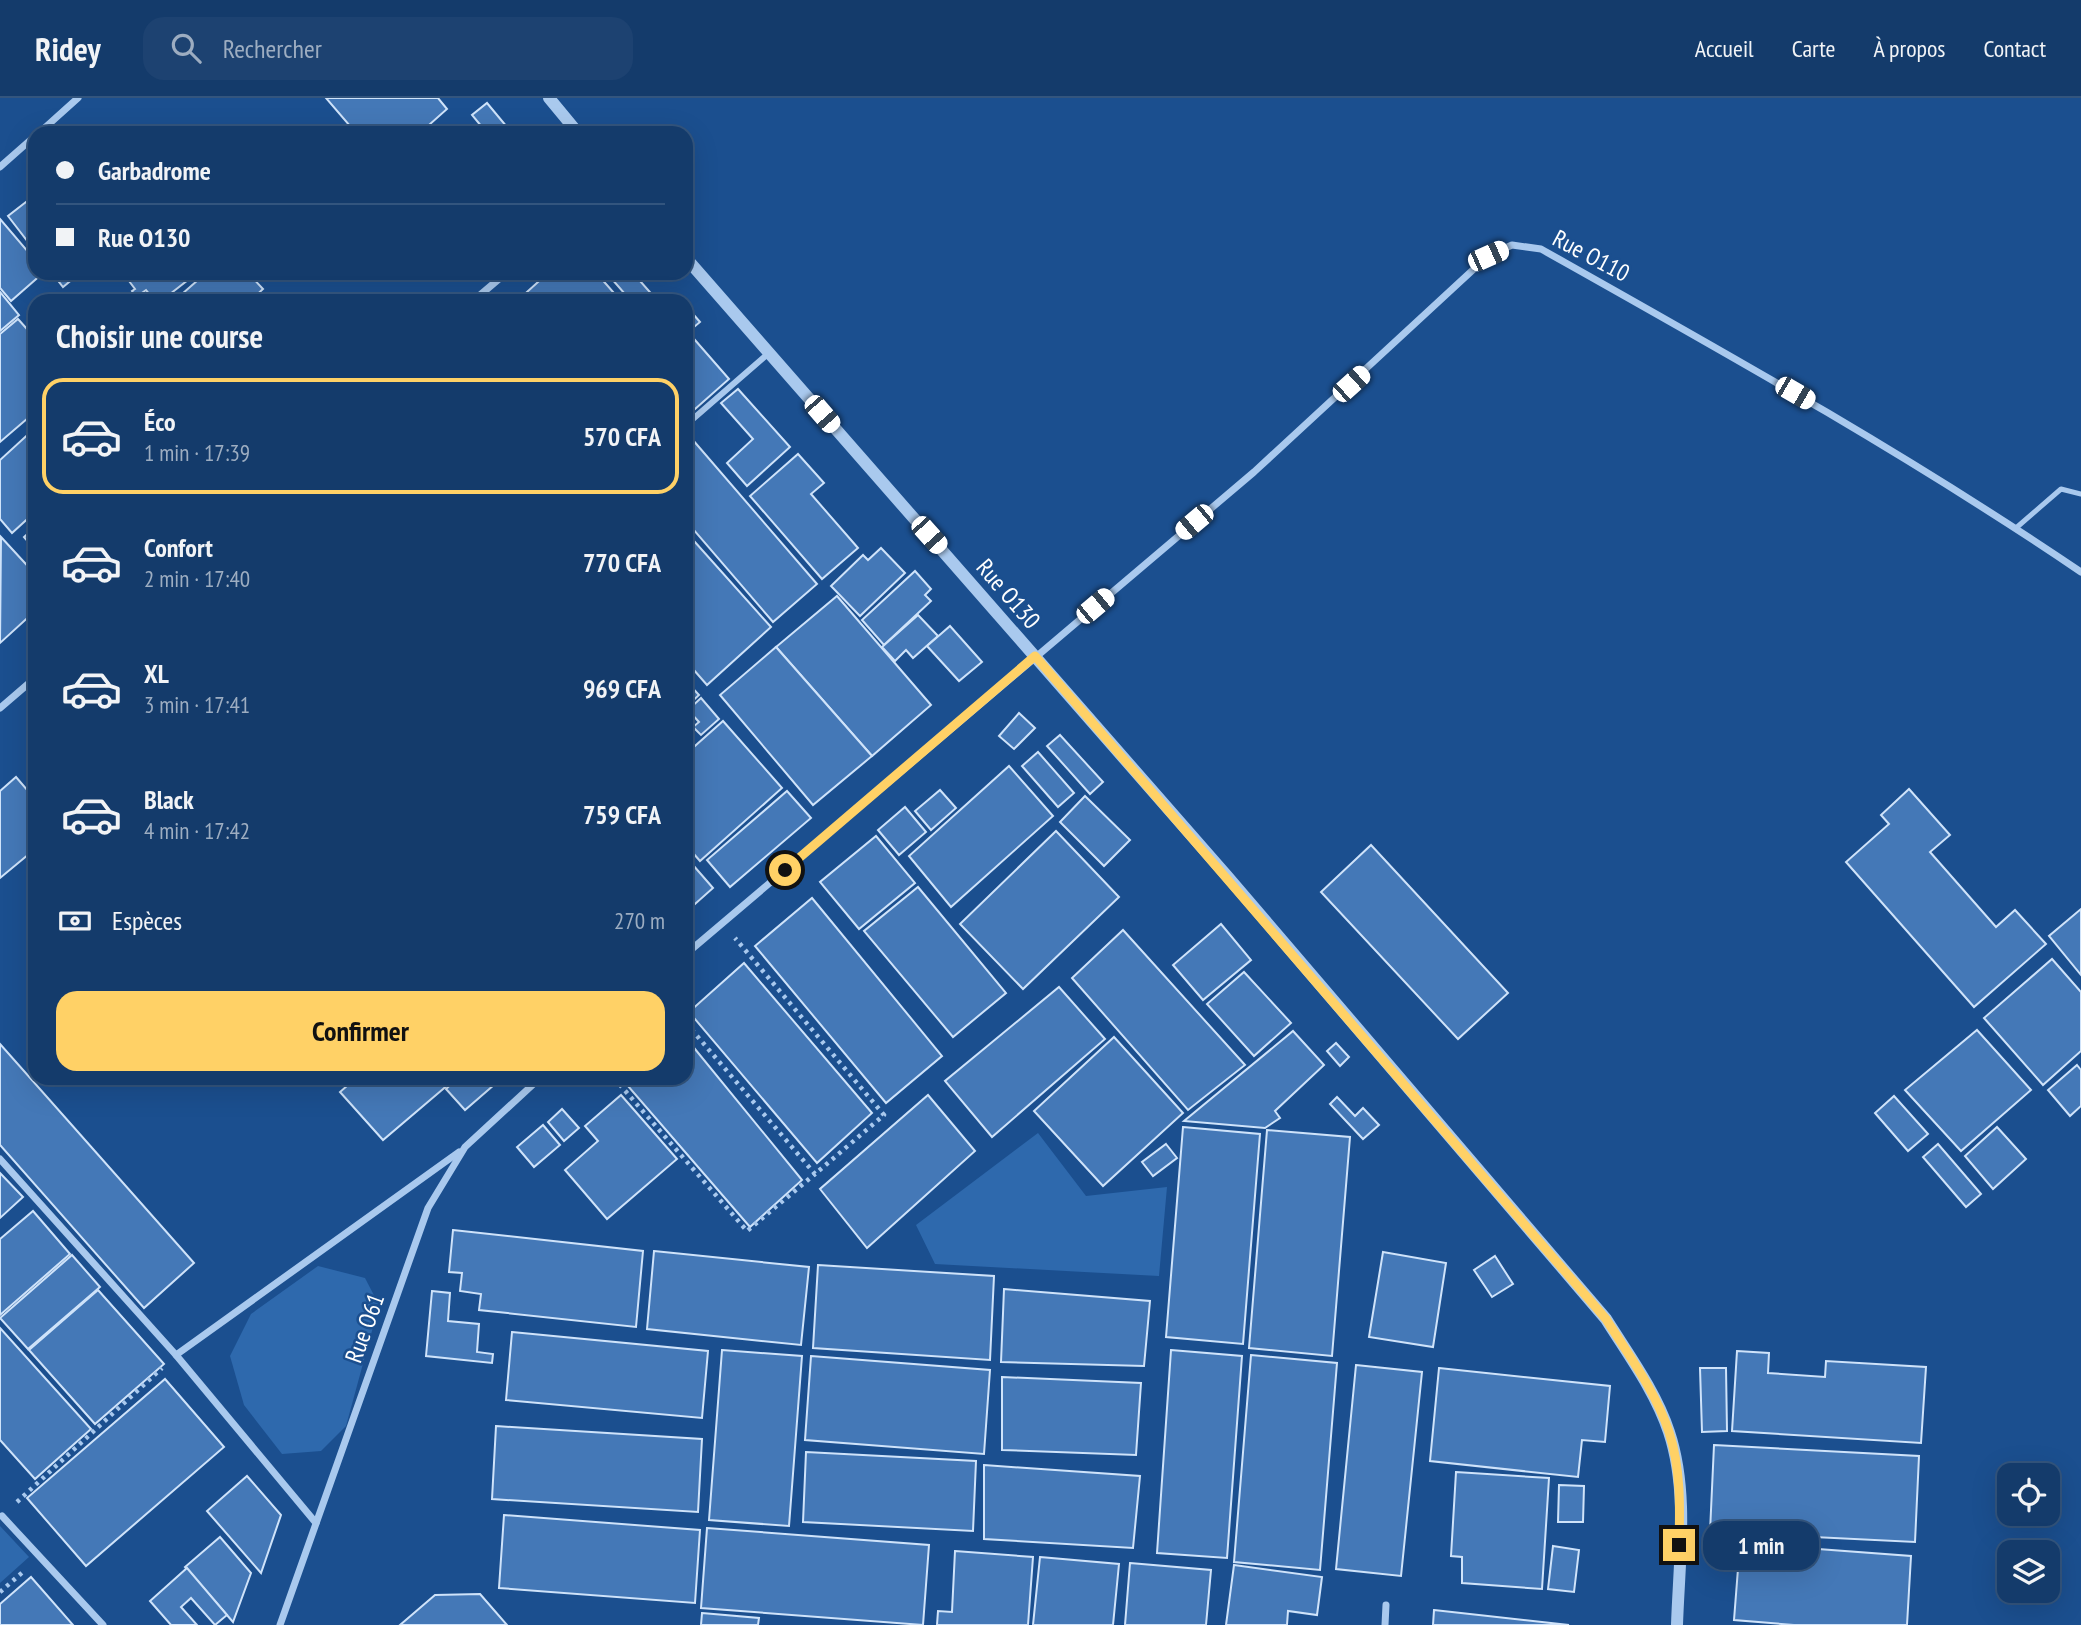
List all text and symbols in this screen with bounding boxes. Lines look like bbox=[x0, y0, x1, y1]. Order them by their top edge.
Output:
search box bbox=[143, 17, 633, 80]
text: Ridey bbox=[35, 27, 101, 70]
icon: search bbox=[167, 29, 205, 67]
text: Rechercher bbox=[223, 32, 322, 65]
text: Accueil bbox=[1695, 33, 1754, 64]
text: Carte bbox=[1792, 33, 1835, 64]
text: À propos bbox=[1873, 33, 1945, 64]
text: Contact bbox=[1983, 33, 2046, 64]
text: Garbadrome bbox=[98, 154, 211, 187]
text: Rue O130 bbox=[98, 221, 190, 254]
street label: Rue O110 bbox=[1548, 223, 1635, 289]
car bbox=[1465, 238, 1512, 274]
text: Choisir une course bbox=[56, 315, 263, 357]
car bbox=[1329, 362, 1374, 406]
car bbox=[1772, 373, 1819, 413]
car bbox=[801, 391, 844, 437]
icon: car bbox=[60, 405, 123, 468]
text: Éco bbox=[144, 405, 176, 438]
text: 570 CFA bbox=[583, 420, 661, 453]
text: 1 min · 17:39 bbox=[144, 438, 250, 467]
car bbox=[1172, 500, 1217, 544]
car bbox=[908, 512, 951, 558]
icon: car bbox=[60, 531, 123, 594]
text: Confort bbox=[144, 531, 213, 564]
text: 770 CFA bbox=[583, 546, 661, 579]
street label: Rue O130 bbox=[970, 552, 1047, 635]
text: 2 min · 17:40 bbox=[144, 564, 250, 593]
car bbox=[1073, 584, 1118, 628]
icon: car bbox=[60, 657, 123, 720]
text: XL bbox=[144, 657, 169, 690]
text: 969 CFA bbox=[583, 672, 661, 705]
text: 3 min · 17:41 bbox=[144, 690, 250, 719]
icon: car bbox=[60, 783, 123, 846]
text: Black bbox=[144, 783, 194, 816]
text: 759 CFA bbox=[583, 798, 661, 831]
text: 4 min · 17:42 bbox=[144, 816, 250, 845]
route start bbox=[769, 854, 801, 886]
icon: cash bbox=[56, 902, 94, 940]
text: Espèces bbox=[112, 904, 182, 937]
text: 270 m bbox=[614, 906, 665, 935]
button: Confirmer bbox=[56, 991, 665, 1071]
street label: Rue O61 bbox=[338, 1289, 391, 1367]
map controls bbox=[1997, 1463, 2060, 1603]
button: locate bbox=[1997, 1463, 2060, 1526]
callout: 1 min bbox=[1704, 1520, 1819, 1570]
route end bbox=[1663, 1529, 1695, 1561]
text: 1 min bbox=[1738, 1531, 1784, 1560]
button: layers bbox=[1997, 1540, 2060, 1603]

